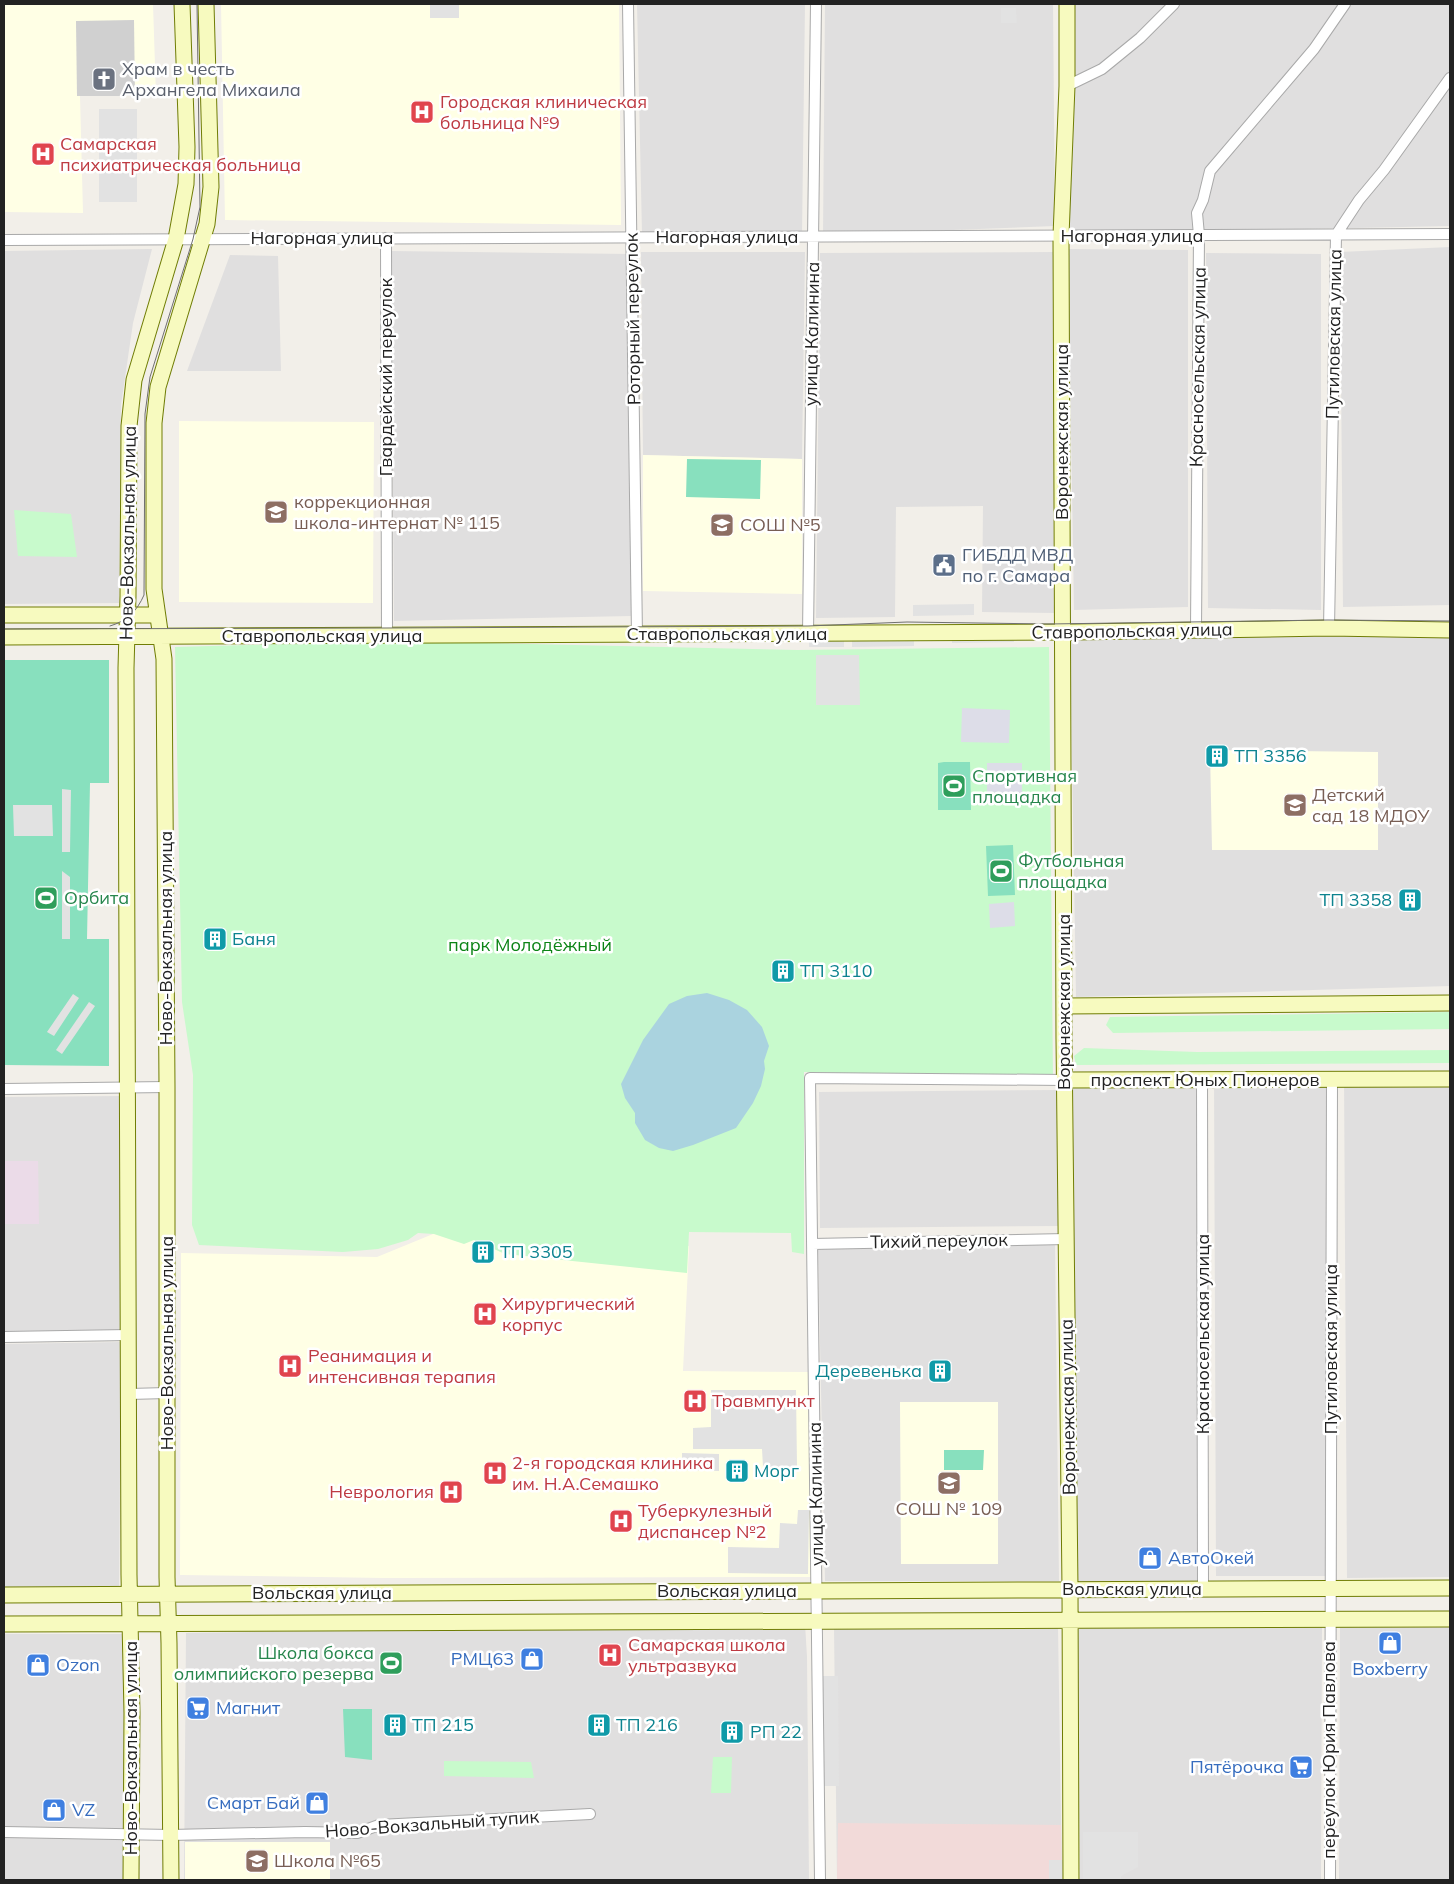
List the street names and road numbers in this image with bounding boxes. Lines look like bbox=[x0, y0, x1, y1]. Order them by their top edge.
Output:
street label: Нагорная улица bbox=[1061, 224, 1204, 247]
street label: Нагорная улица bbox=[656, 225, 799, 248]
street label: Нагорная улица bbox=[251, 226, 394, 249]
street label: Роторный переулок bbox=[619, 232, 646, 405]
street label: Путиловская улица bbox=[1321, 249, 1346, 419]
street label: улица Калинина bbox=[799, 262, 824, 406]
street label: Красносельская улица bbox=[1184, 267, 1211, 467]
street label: Гвардейский переулок bbox=[374, 277, 397, 476]
street label: Воронежская улица bbox=[1050, 344, 1073, 520]
street label: Ново-Вокзальная улица bbox=[114, 426, 141, 640]
street label: Ставропольская улица bbox=[1031, 617, 1233, 644]
street label: Ставропольская улица bbox=[626, 622, 828, 645]
street label: Ставропольская улица bbox=[221, 624, 423, 647]
street label: Ново-Вокзальная улица bbox=[154, 831, 177, 1045]
street label: Воронежская улица bbox=[1052, 914, 1075, 1090]
street label: проспект Юных Пионеров bbox=[1090, 1068, 1320, 1091]
street label: Тихий переулок bbox=[870, 1228, 1008, 1253]
street label: Красносельская улица bbox=[1191, 1234, 1214, 1434]
street label: Ново-Вокзальная улица bbox=[155, 1236, 178, 1450]
street label: Путиловская улица bbox=[1319, 1264, 1342, 1434]
street label: Воронежская улица bbox=[1054, 1319, 1081, 1495]
street label: улица Калинина bbox=[803, 1422, 828, 1566]
street label: Вольская улица bbox=[1062, 1577, 1202, 1600]
street label: Вольская улица bbox=[657, 1579, 797, 1602]
street label: Вольская улица bbox=[252, 1581, 392, 1604]
street label: Ново-Вокзальная улица bbox=[119, 1641, 142, 1855]
street label: переулок Юрия Павлова bbox=[1317, 1641, 1340, 1859]
street label: Ново-Вокзальный тупик bbox=[324, 1805, 540, 1842]

